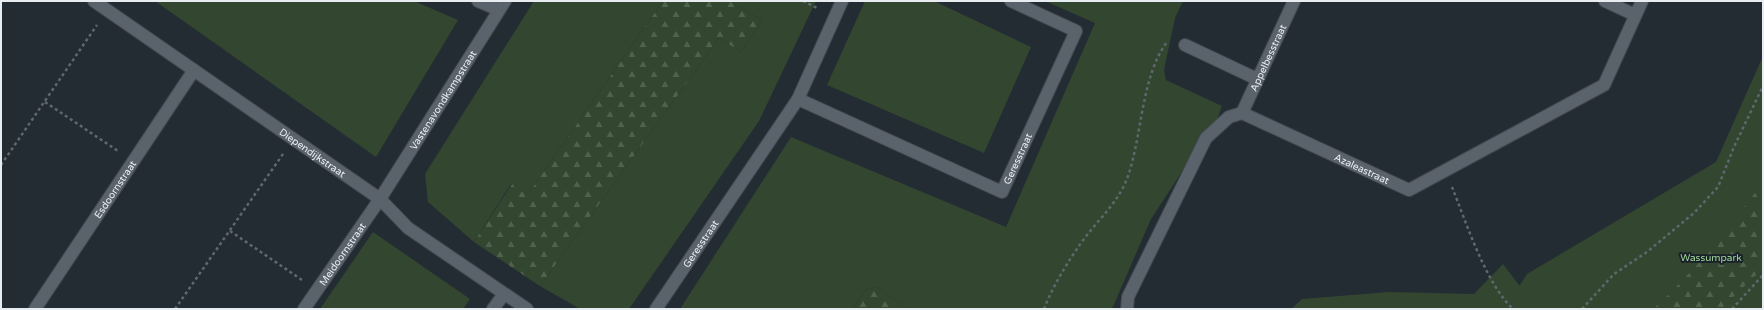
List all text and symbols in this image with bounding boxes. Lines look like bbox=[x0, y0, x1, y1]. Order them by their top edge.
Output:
street label: Appelbesstraat bbox=[1248, 23, 1289, 93]
street label: Vastenavondkampstraat bbox=[408, 48, 479, 152]
street label: Diependijkstraat bbox=[277, 126, 348, 180]
street label: Geresstraat bbox=[1001, 131, 1035, 186]
street label: Azaleastraat bbox=[1332, 151, 1391, 187]
street label: Esdoornstraat bbox=[92, 158, 139, 221]
street label: Geresstraat bbox=[681, 218, 721, 270]
street label: Meidoornstraat bbox=[317, 221, 369, 288]
park label: Wassumpark bbox=[1680, 252, 1742, 264]

